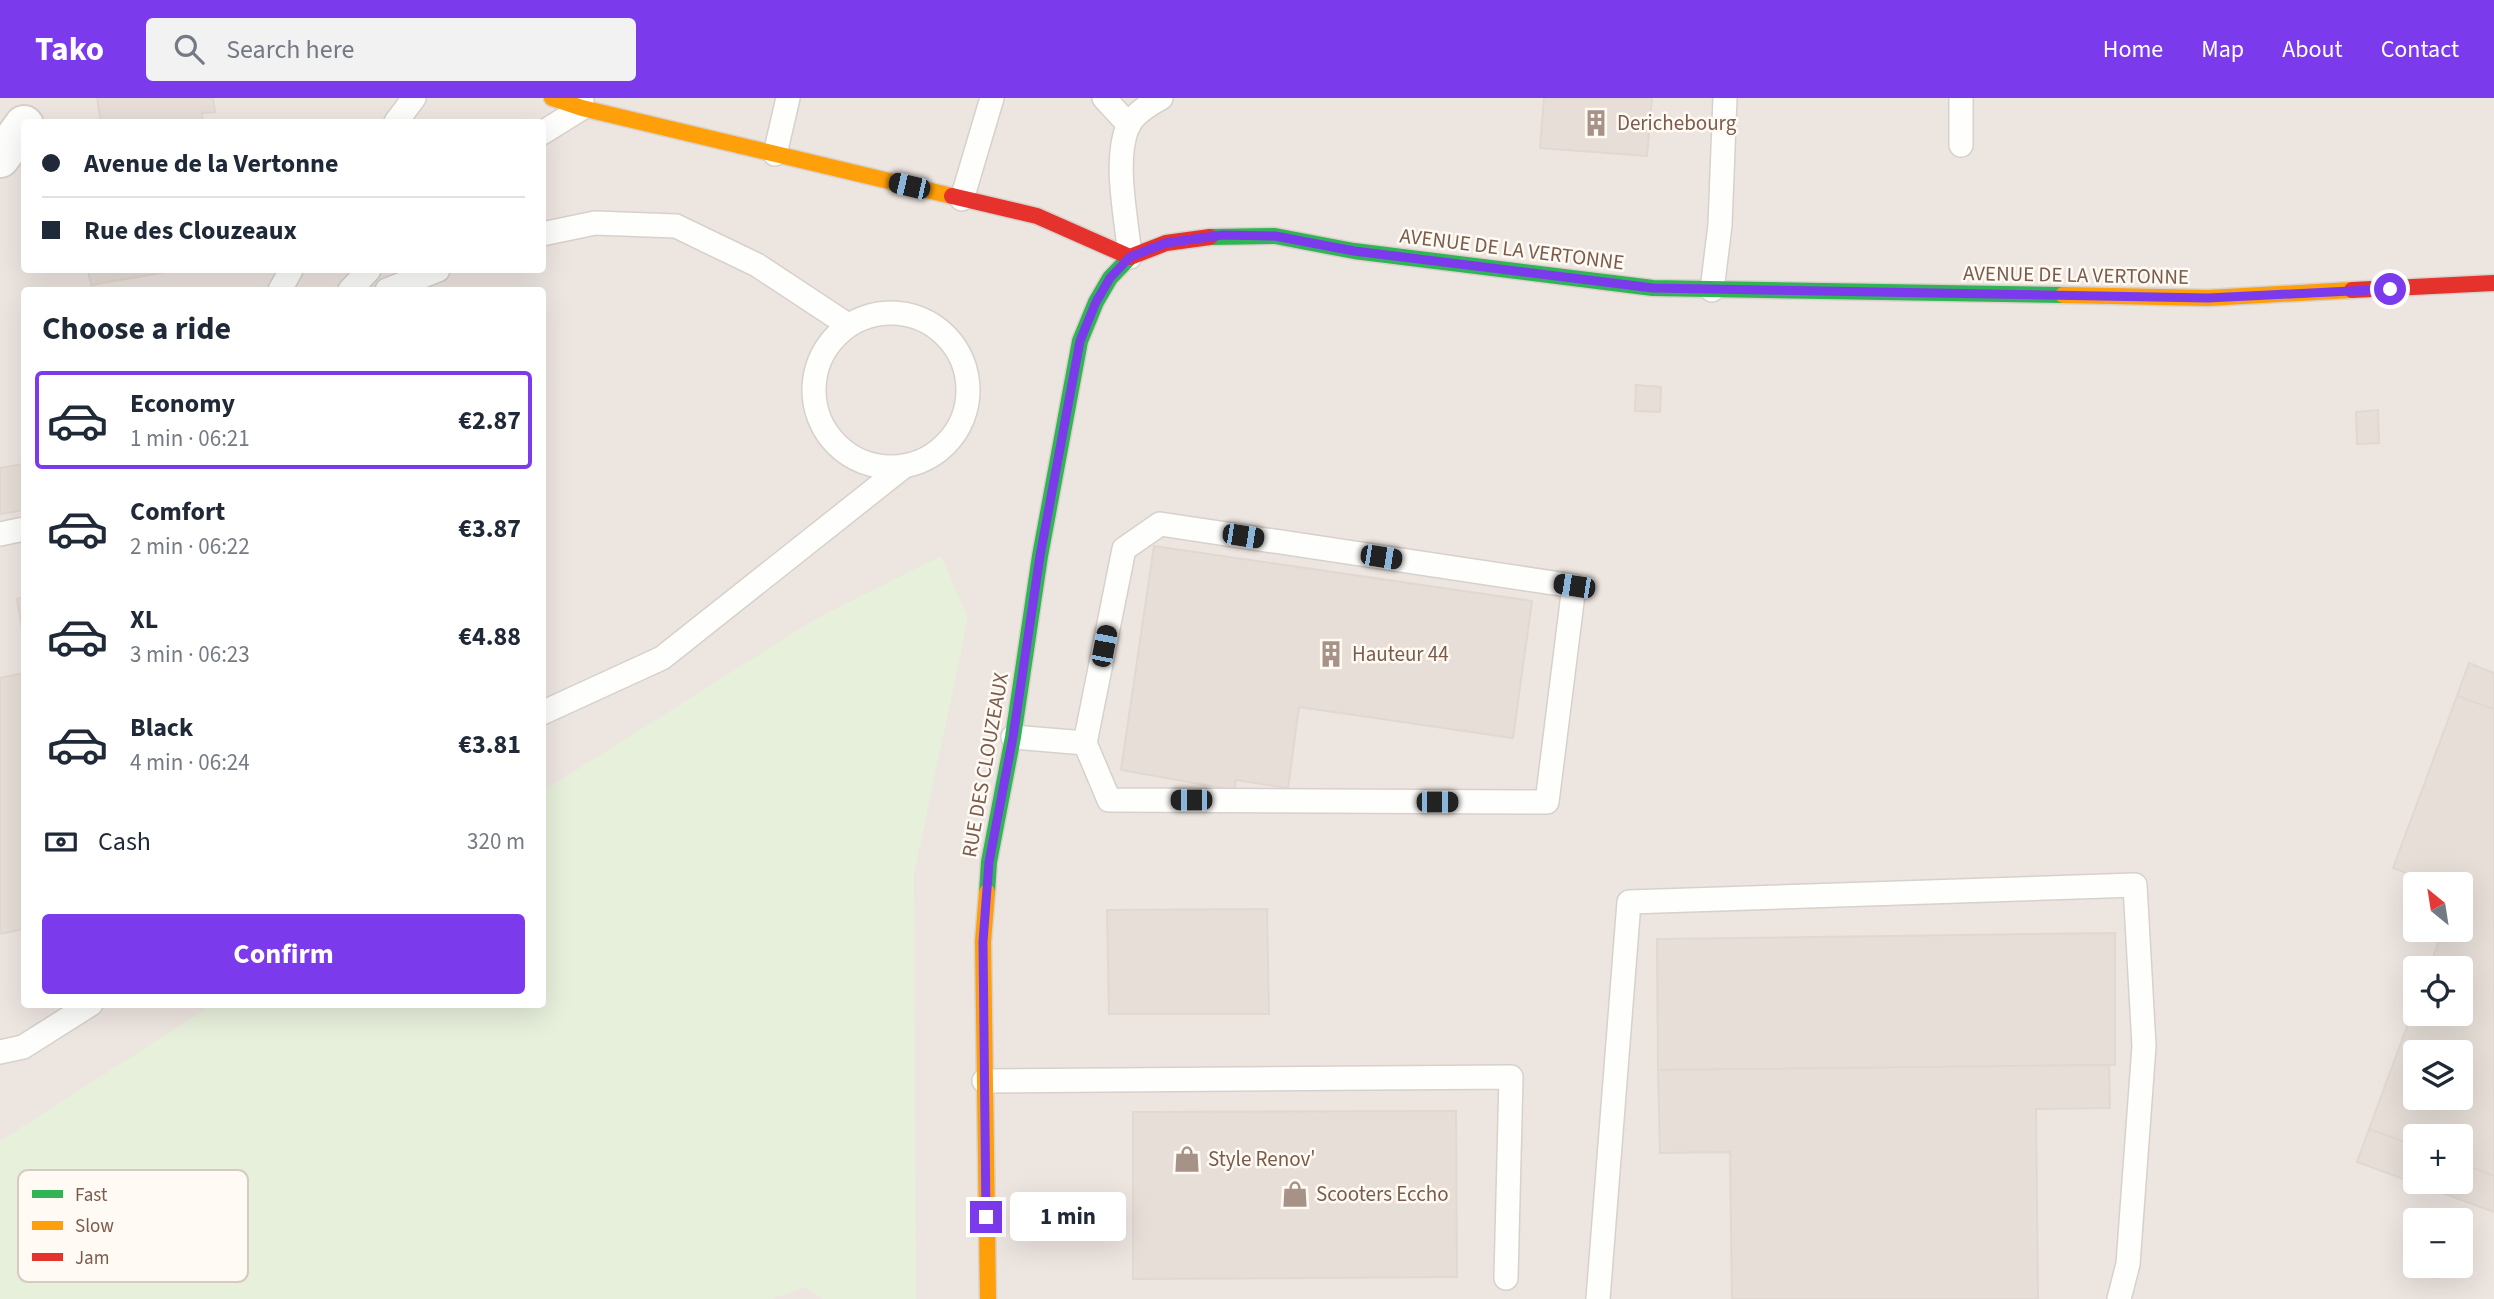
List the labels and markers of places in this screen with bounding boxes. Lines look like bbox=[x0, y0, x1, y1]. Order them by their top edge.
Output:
building icon: Derichebourg bbox=[1581, 108, 1611, 138]
place label: Derichebourg bbox=[1617, 108, 1737, 138]
building icon: Hauteur 44 bbox=[1316, 639, 1346, 669]
place label: Hauteur 44 bbox=[1352, 639, 1449, 669]
shop icon: Style Renov' bbox=[1172, 1144, 1202, 1174]
place label: Style Renov' bbox=[1208, 1144, 1316, 1174]
shop icon: Scooters Eccho bbox=[1280, 1179, 1310, 1209]
place label: Scooters Eccho bbox=[1316, 1179, 1449, 1209]

